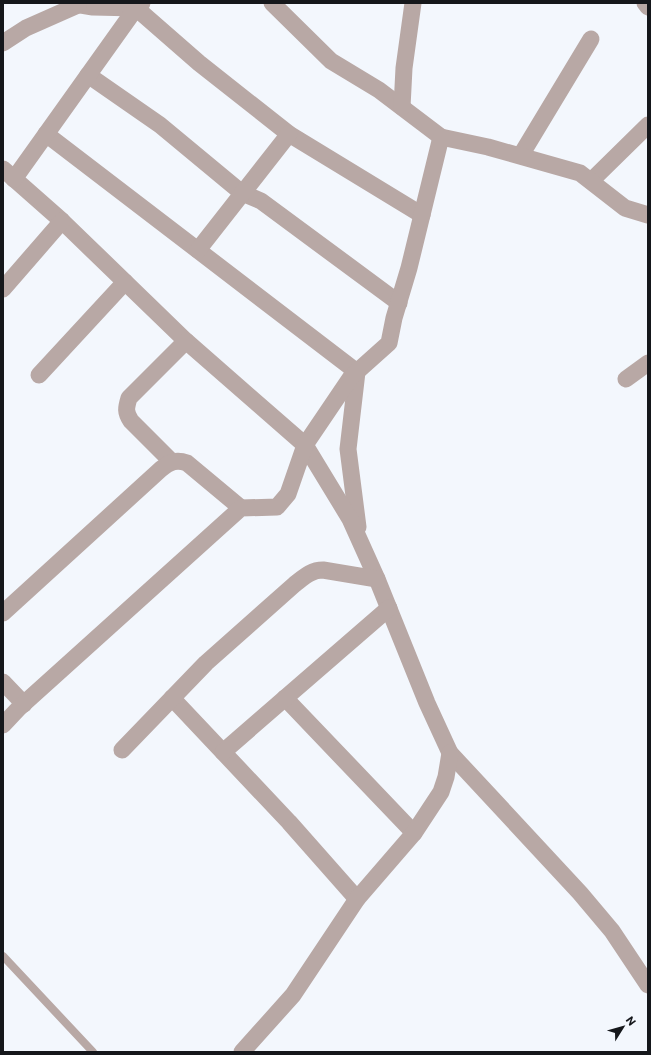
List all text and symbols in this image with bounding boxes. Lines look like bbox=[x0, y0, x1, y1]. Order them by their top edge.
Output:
north arrow bbox=[603, 1007, 643, 1047]
text: N bbox=[624, 1013, 639, 1028]

